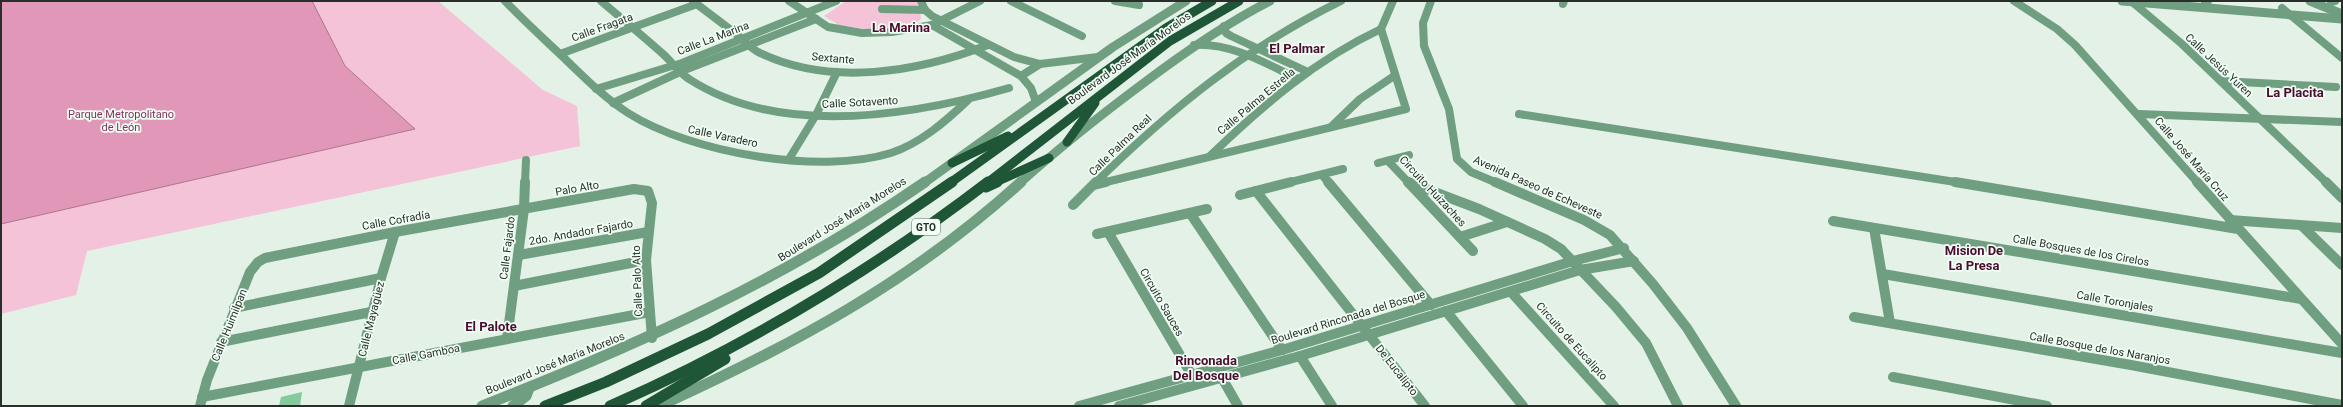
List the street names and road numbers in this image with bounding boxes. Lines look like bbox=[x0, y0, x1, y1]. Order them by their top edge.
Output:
street label: Boulevard José María Morelos bbox=[1065, 9, 1194, 107]
street label: Calle Fragata bbox=[570, 10, 635, 45]
street label: Calle La Marina bbox=[675, 19, 751, 58]
street label: Calle Jesús Yuren bbox=[2182, 31, 2255, 100]
street label: Sextante bbox=[811, 50, 855, 67]
street label: Calle Palma Estrella bbox=[1215, 65, 1298, 138]
street label: Calle Sotavento bbox=[822, 94, 898, 111]
street label: Calle Palma Real bbox=[1086, 112, 1154, 179]
street label: Calle José María Cruz bbox=[2152, 115, 2232, 204]
street label: Calle Varadero bbox=[687, 123, 759, 150]
street label: Circuito Huizaches bbox=[1397, 153, 1469, 230]
street label: Avenida Paseo de Echeveste bbox=[1471, 153, 1604, 222]
street label: Boulevard José María Morelos bbox=[776, 174, 909, 264]
street label: Palo Alto bbox=[554, 178, 600, 199]
street label: Calle Cofradía bbox=[361, 208, 431, 233]
street label: Calle Fajardo bbox=[497, 216, 518, 280]
street label: 2do. Andador Fajardo bbox=[528, 217, 634, 248]
road number: GTO bbox=[912, 219, 940, 235]
street label: Calle Bosques de los Cirelos bbox=[2012, 232, 2151, 269]
street label: Calle Palo Alto bbox=[630, 245, 645, 317]
street label: Circuito Sauces bbox=[1137, 266, 1186, 339]
street label: Calle Mayagüez bbox=[356, 280, 387, 358]
street label: Calle Huimilpan bbox=[209, 287, 250, 363]
street label: Boulevard Rinconada del Bosque bbox=[1270, 288, 1427, 347]
street label: Calle Toronjales bbox=[2075, 288, 2155, 315]
street label: Circuito de Eucalipto bbox=[1533, 300, 1610, 383]
street label: Boulevard José María Morelos bbox=[484, 329, 627, 397]
street label: Calle Bosque de los Naranjos bbox=[2028, 330, 2172, 367]
street label: Calle Gamboa bbox=[391, 342, 461, 367]
street label: De Eucalipto bbox=[1373, 342, 1421, 398]

